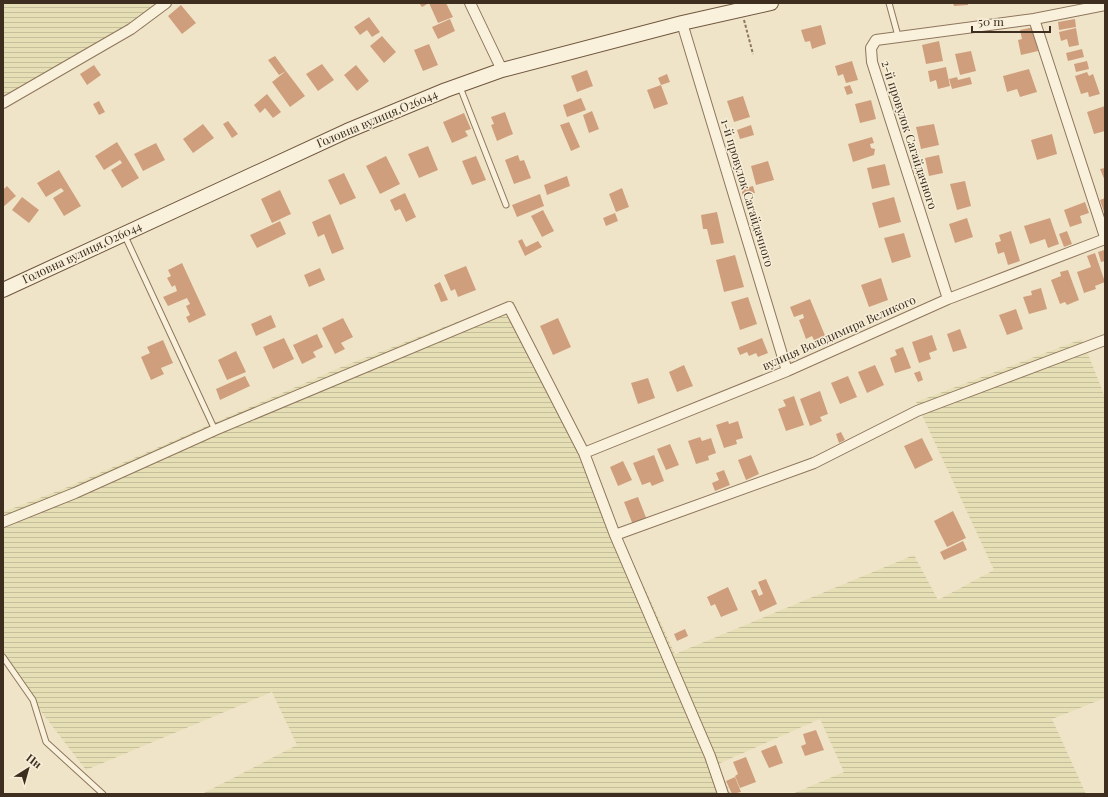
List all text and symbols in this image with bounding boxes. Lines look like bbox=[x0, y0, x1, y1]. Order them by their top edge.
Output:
scale bar bbox=[972, 8, 1050, 34]
text: 50 m bbox=[978, 13, 1004, 29]
street label: 2-й провулок Сагайдачного bbox=[878, 58, 942, 212]
street label: Головна вулиця,О26044 bbox=[314, 85, 440, 151]
street label: 1-й провулок Сагайдачного bbox=[718, 117, 778, 269]
street label: Головна вулиця,О26044 bbox=[19, 217, 144, 287]
street label: вулиця Володимира Великого bbox=[759, 291, 918, 373]
north arrow bbox=[8, 749, 48, 789]
text: Пн bbox=[23, 750, 45, 771]

